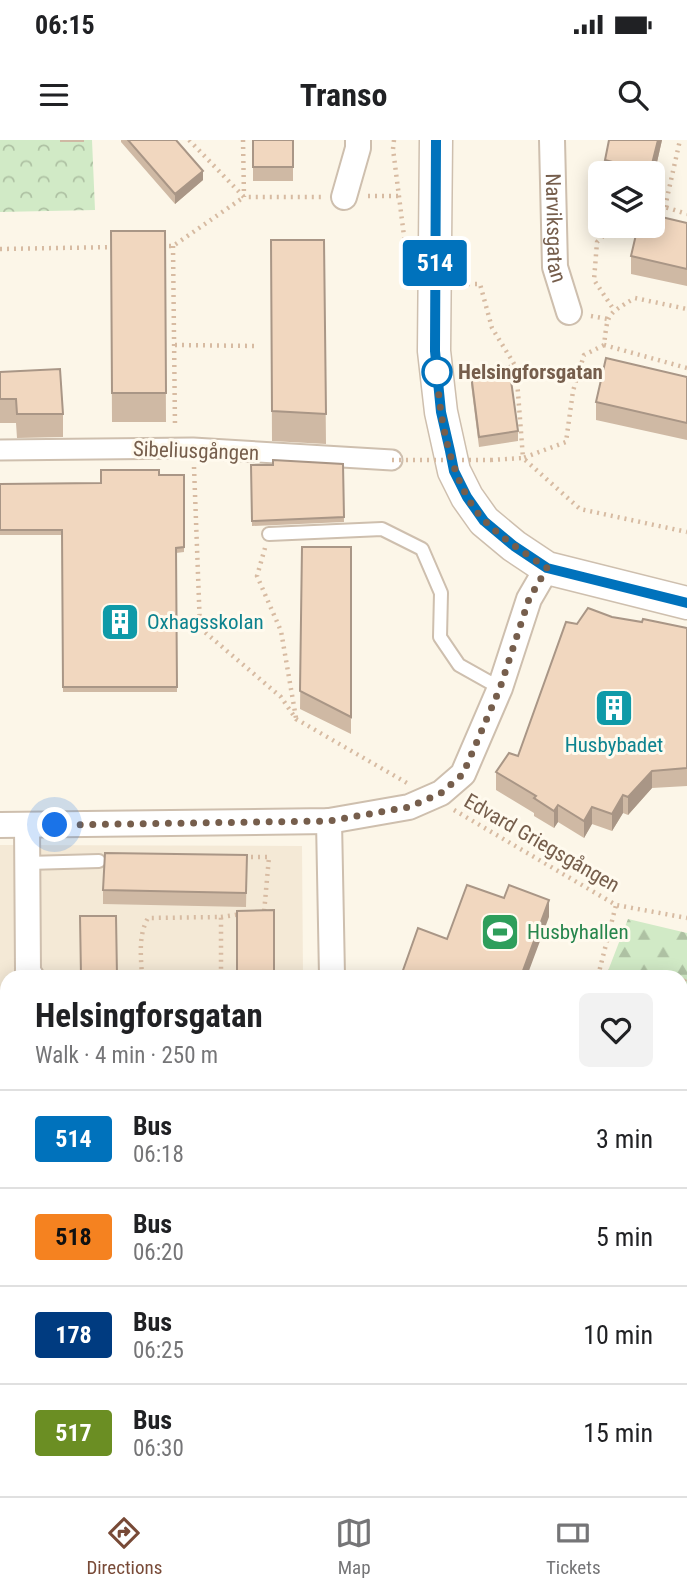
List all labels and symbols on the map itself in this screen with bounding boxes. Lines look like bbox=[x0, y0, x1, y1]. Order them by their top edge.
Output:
street label: Narviksgatan bbox=[541, 173, 571, 286]
line badge: 514 bbox=[395, 240, 475, 286]
marker: Helsingforsgatan bbox=[422, 357, 452, 387]
place label: Helsingforsgatan bbox=[458, 360, 603, 384]
street label: Sibeliusgången bbox=[132, 437, 260, 465]
building icon: Oxhagsskolan bbox=[99, 601, 141, 643]
place label: Oxhagsskolan bbox=[147, 610, 264, 634]
building icon: Husbybadet bbox=[593, 687, 635, 729]
place label: Husbybadet bbox=[565, 733, 663, 757]
street label: Edvard Griegsgången bbox=[460, 789, 624, 897]
your location bbox=[37, 807, 72, 842]
sports icon: Husbyhallen bbox=[479, 911, 521, 953]
place label: Husbyhallen bbox=[527, 920, 629, 944]

